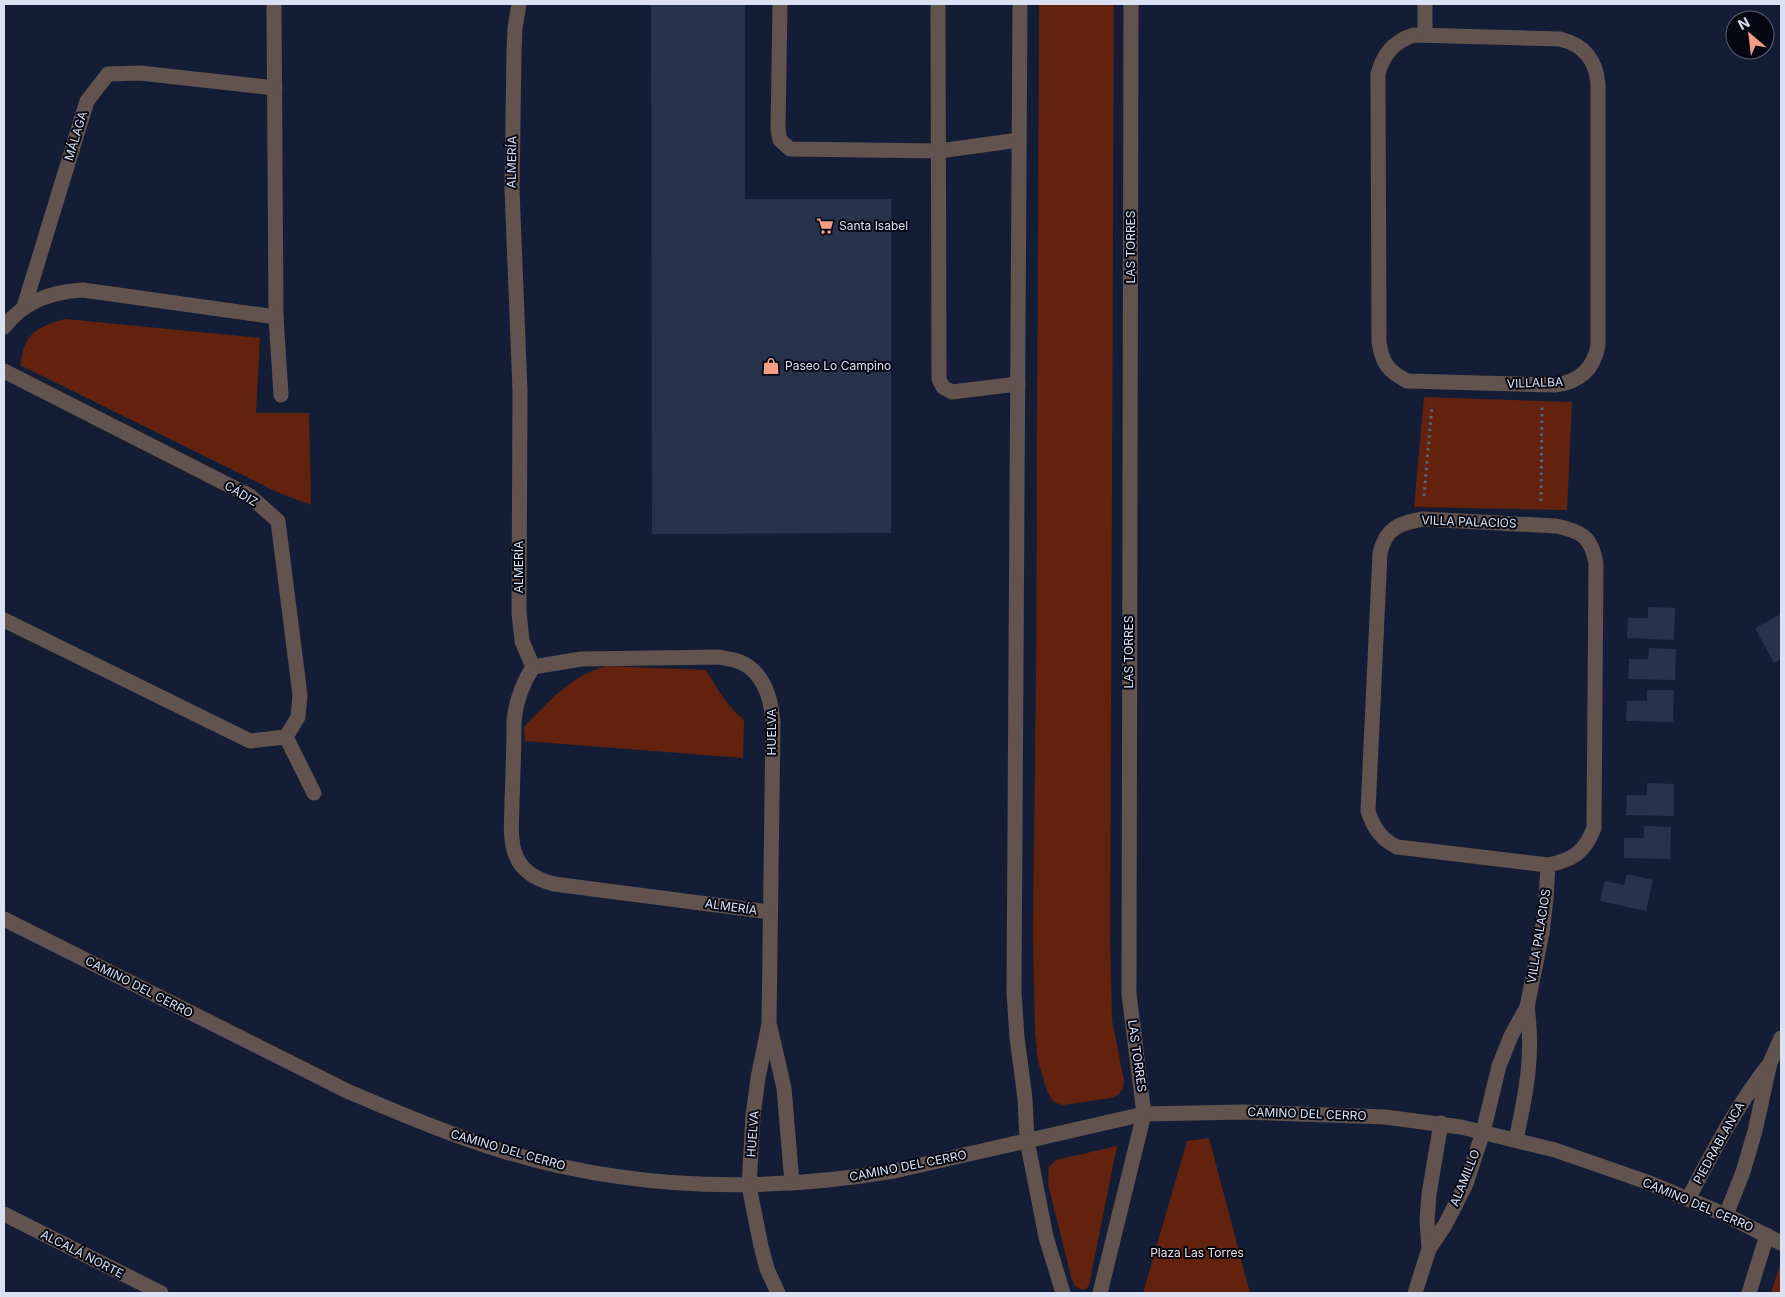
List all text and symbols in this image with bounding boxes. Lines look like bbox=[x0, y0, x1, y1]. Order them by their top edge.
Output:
north arrow bbox=[1725, 10, 1775, 60]
text: N bbox=[1735, 13, 1752, 33]
street label: MÁLAGA bbox=[61, 109, 90, 162]
street label: ALMERÍA bbox=[504, 136, 519, 188]
street label: LAS TORRES bbox=[1123, 210, 1138, 284]
supermarket icon: Santa Isabel bbox=[815, 216, 835, 236]
place label: Santa Isabel bbox=[839, 218, 908, 233]
shop icon: Paseo Lo Campino bbox=[761, 356, 781, 376]
place label: Paseo Lo Campino bbox=[785, 358, 891, 373]
street label: VILLALBA bbox=[1507, 374, 1563, 391]
street label: CÁDIZ bbox=[222, 478, 261, 509]
street label: VILLA PALACIOS bbox=[1421, 512, 1517, 531]
street label: ALMERÍA bbox=[511, 541, 526, 593]
street label: LAS TORRES bbox=[1121, 615, 1136, 689]
street label: HUELVA bbox=[764, 709, 779, 755]
street label: VILLA PALACIOS bbox=[1524, 887, 1553, 984]
street label: ALMERÍA bbox=[704, 895, 758, 918]
street label: CAMINO DEL CERRO bbox=[83, 953, 196, 1020]
street label: LAS TORRES bbox=[1125, 1019, 1150, 1093]
street label: PIEDRABLANCA bbox=[1690, 1099, 1747, 1186]
street label: CAMINO DEL CERRO bbox=[1247, 1104, 1367, 1123]
street label: HUELVA bbox=[743, 1110, 762, 1158]
street label: CAMINO DEL CERRO bbox=[449, 1126, 567, 1173]
street label: CAMINO DEL CERRO bbox=[848, 1147, 968, 1184]
street label: ALAMILLO bbox=[1446, 1147, 1483, 1208]
street label: CAMINO DEL CERRO bbox=[1640, 1174, 1756, 1235]
street label: ALCALÁ NORTE bbox=[38, 1226, 126, 1281]
park label: Plaza Las Torres bbox=[1150, 1245, 1244, 1260]

